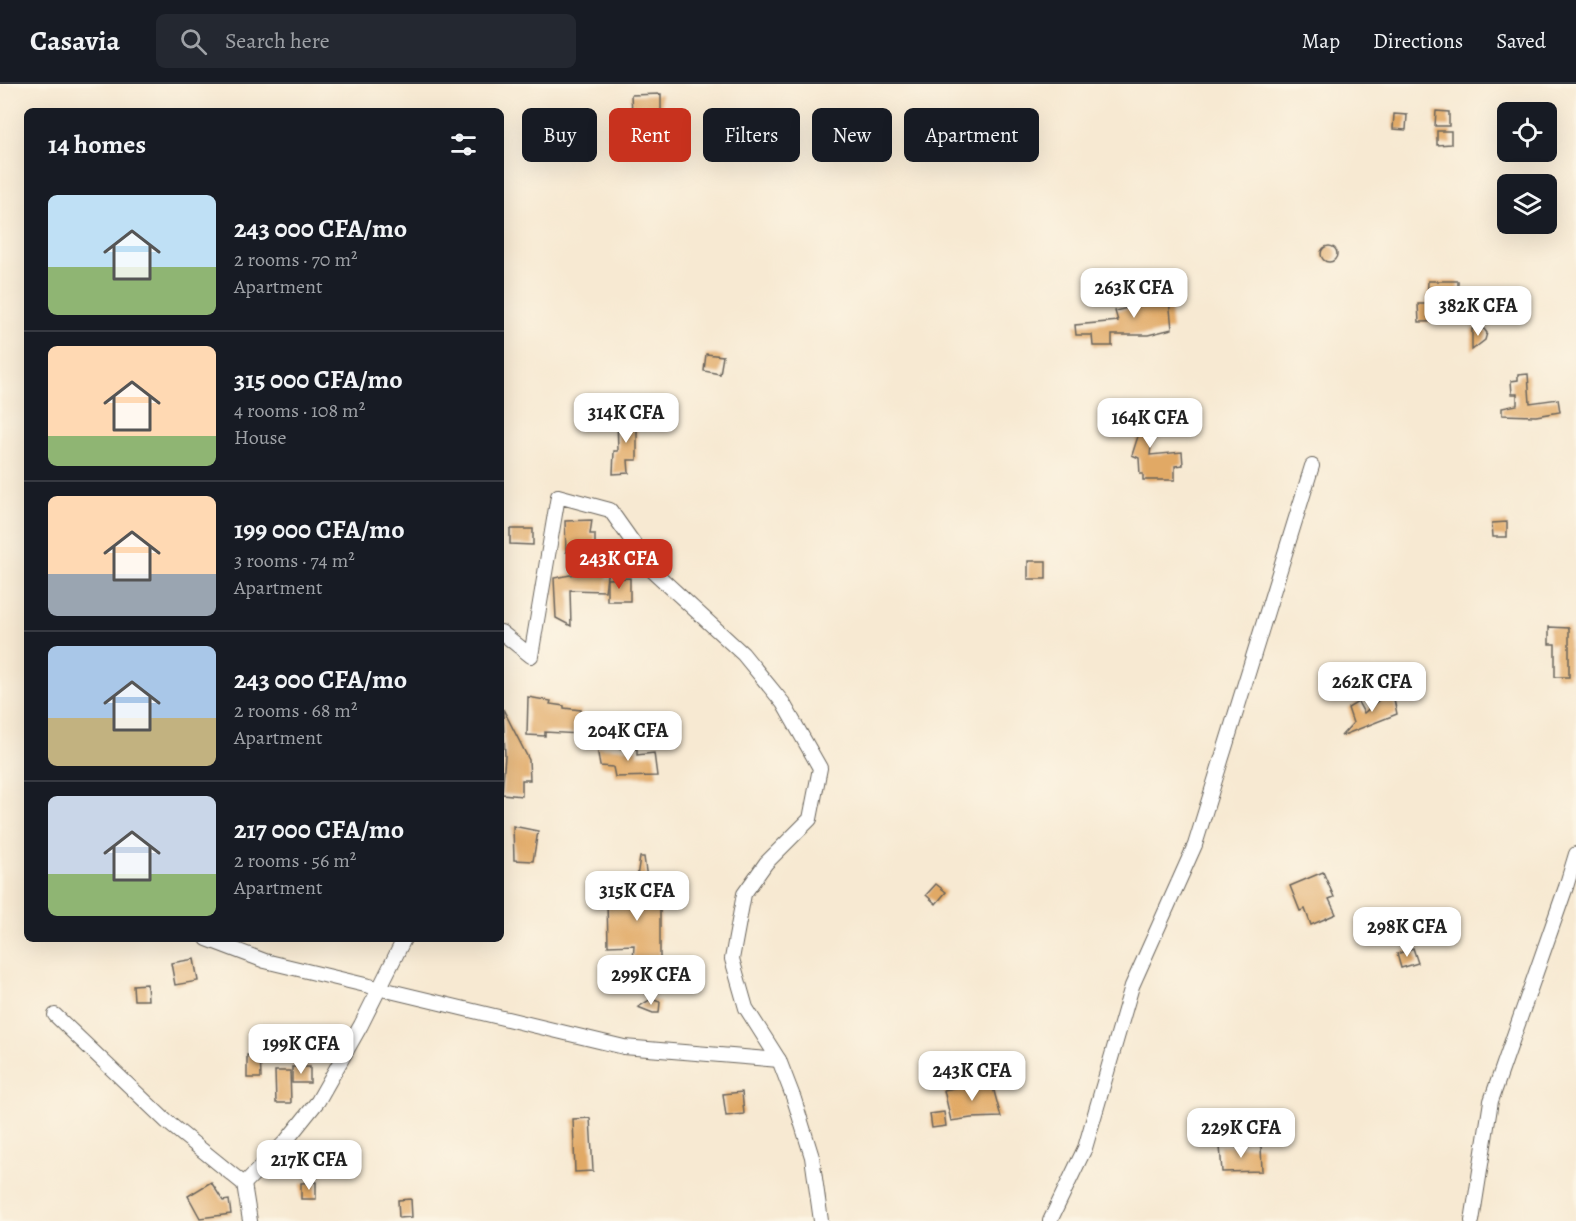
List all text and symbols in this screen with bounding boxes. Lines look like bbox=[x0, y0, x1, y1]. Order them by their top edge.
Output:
search box bbox=[156, 14, 576, 68]
text: Casavia bbox=[30, 22, 120, 60]
icon: search bbox=[177, 25, 210, 58]
text: Search here bbox=[225, 26, 330, 56]
text: Map bbox=[1302, 27, 1340, 55]
text: Directions bbox=[1373, 27, 1463, 55]
text: Saved bbox=[1496, 27, 1546, 55]
map controls bbox=[1497, 102, 1557, 234]
button: locate bbox=[1497, 102, 1557, 162]
chip: Buy bbox=[522, 108, 597, 162]
chip: Rent bbox=[609, 108, 691, 162]
chip: Filters bbox=[703, 108, 800, 162]
chip: New bbox=[812, 108, 892, 162]
chip: Apartment bbox=[904, 108, 1039, 162]
text: 14 homes bbox=[48, 127, 146, 162]
icon: filters bbox=[447, 128, 480, 161]
button: layers bbox=[1497, 174, 1557, 234]
text: 243 000 CFA/mo bbox=[234, 211, 407, 246]
icon: home bbox=[96, 219, 168, 291]
text: 2 rooms · 70 m² bbox=[234, 246, 358, 273]
pin: 263K CFA bbox=[1072, 268, 1196, 319]
text: Apartment bbox=[234, 273, 323, 300]
text: 263K CFA bbox=[1095, 274, 1173, 301]
pin: 382K CFA bbox=[1416, 286, 1540, 337]
text: 382K CFA bbox=[1438, 292, 1518, 319]
text: 315 000 CFA/mo bbox=[234, 362, 403, 397]
icon: home bbox=[96, 370, 168, 442]
pin: 314K CFA bbox=[564, 393, 688, 444]
text: 4 rooms · 108 m² bbox=[234, 397, 365, 424]
pin: 164K CFA bbox=[1088, 398, 1212, 449]
text: 314K CFA bbox=[588, 399, 664, 426]
text: 164K CFA bbox=[1111, 404, 1189, 431]
text: House bbox=[234, 424, 286, 451]
text: 199 000 CFA/mo bbox=[234, 512, 405, 547]
icon: home bbox=[96, 520, 168, 592]
pin: 243K CFA bbox=[557, 539, 681, 590]
text: 243K CFA bbox=[580, 545, 659, 572]
text: 3 rooms · 74 m² bbox=[234, 547, 355, 574]
text: Apartment bbox=[234, 574, 323, 601]
text: 243 000 CFA/mo bbox=[234, 662, 407, 697]
pin: 262K CFA bbox=[1310, 662, 1434, 713]
text: 262K CFA bbox=[1332, 668, 1412, 695]
icon: home bbox=[96, 670, 168, 742]
text: 2 rooms · 68 m² bbox=[234, 697, 358, 724]
pin: 204K CFA bbox=[566, 711, 690, 762]
text: 204K CFA bbox=[588, 717, 668, 744]
text: Apartment bbox=[234, 724, 323, 751]
text: 217 000 CFA/mo bbox=[234, 812, 404, 847]
icon: home bbox=[96, 820, 168, 892]
text: 2 rooms · 56 m² bbox=[234, 847, 356, 874]
pin: 315K CFA bbox=[575, 871, 699, 922]
text: Apartment bbox=[234, 874, 323, 901]
text: 315K CFA bbox=[599, 877, 675, 904]
pin: 298K CFA bbox=[1345, 907, 1469, 958]
text: 298K CFA bbox=[1367, 913, 1447, 940]
pin: 299K CFA bbox=[589, 955, 713, 1006]
text: 299K CFA bbox=[611, 961, 691, 988]
pin: 199K CFA bbox=[239, 1024, 363, 1075]
text: 199K CFA bbox=[262, 1030, 340, 1057]
pin: 243K CFA bbox=[910, 1051, 1034, 1102]
text: 243K CFA bbox=[933, 1057, 1012, 1084]
pin: 229K CFA bbox=[1179, 1108, 1303, 1159]
text: 229K CFA bbox=[1201, 1114, 1281, 1141]
pin: 217K CFA bbox=[247, 1140, 371, 1191]
text: 217K CFA bbox=[271, 1146, 347, 1173]

